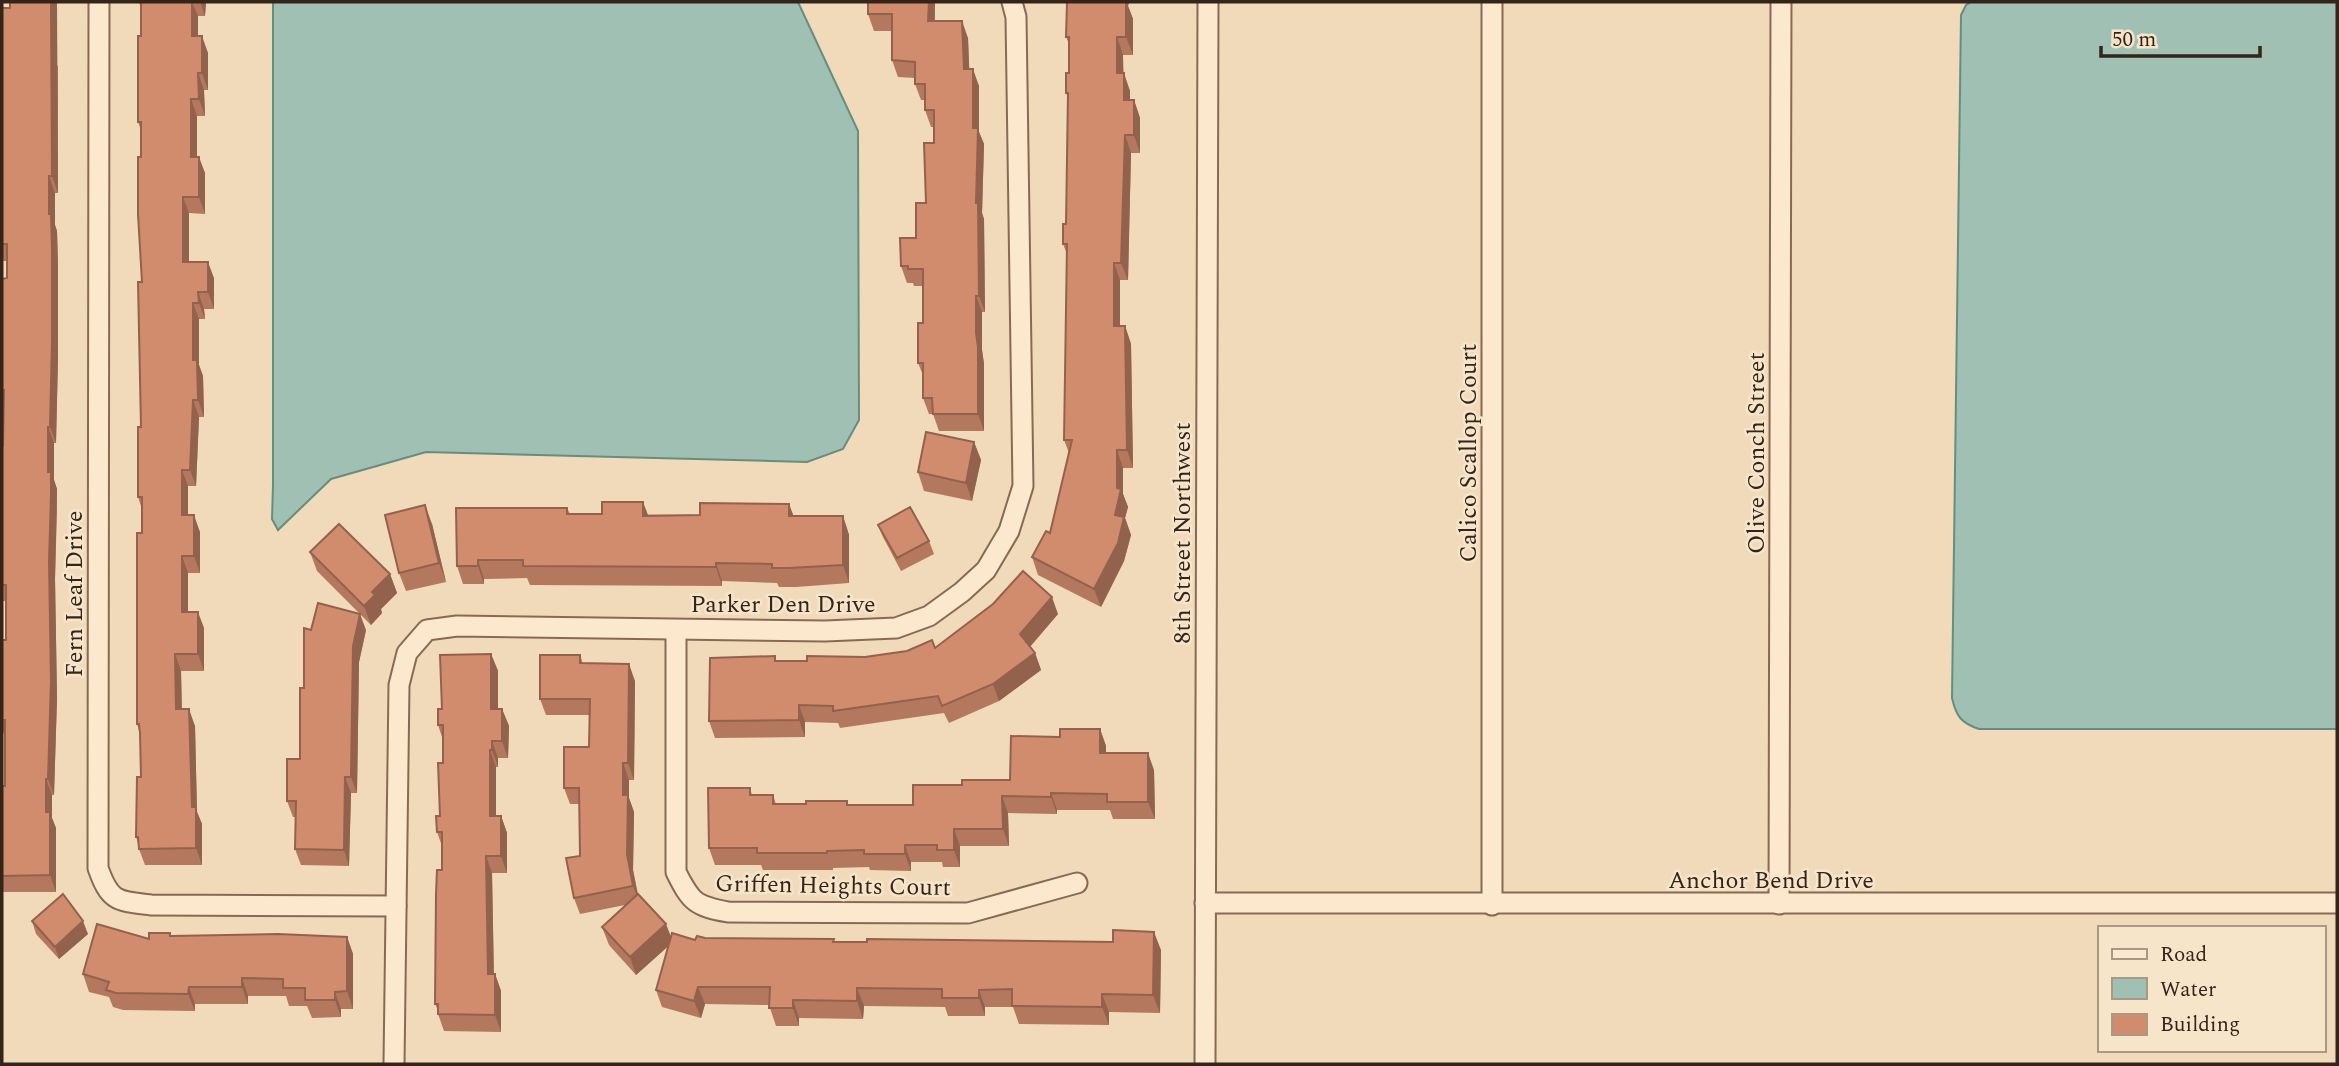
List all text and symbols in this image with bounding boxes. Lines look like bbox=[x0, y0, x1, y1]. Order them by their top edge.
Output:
scale bar bbox=[2101, 14, 2260, 58]
text: 50 m bbox=[2112, 24, 2156, 56]
street label: Calico Scallop Court bbox=[1451, 344, 1487, 562]
street label: Olive Conch Street bbox=[1739, 352, 1775, 554]
street label: 8th Street Northwest bbox=[1165, 422, 1201, 644]
street label: Fern Leaf Drive bbox=[57, 511, 93, 677]
street label: Parker Den Drive bbox=[690, 587, 876, 623]
street label: Anchor Bend Drive bbox=[1668, 863, 1874, 899]
street label: Griffen Heights Court bbox=[715, 866, 951, 906]
legend bbox=[2098, 926, 2325, 1052]
text: Road bbox=[2160, 939, 2207, 971]
text: Water bbox=[2160, 974, 2216, 1006]
text: Building bbox=[2160, 1009, 2240, 1041]

